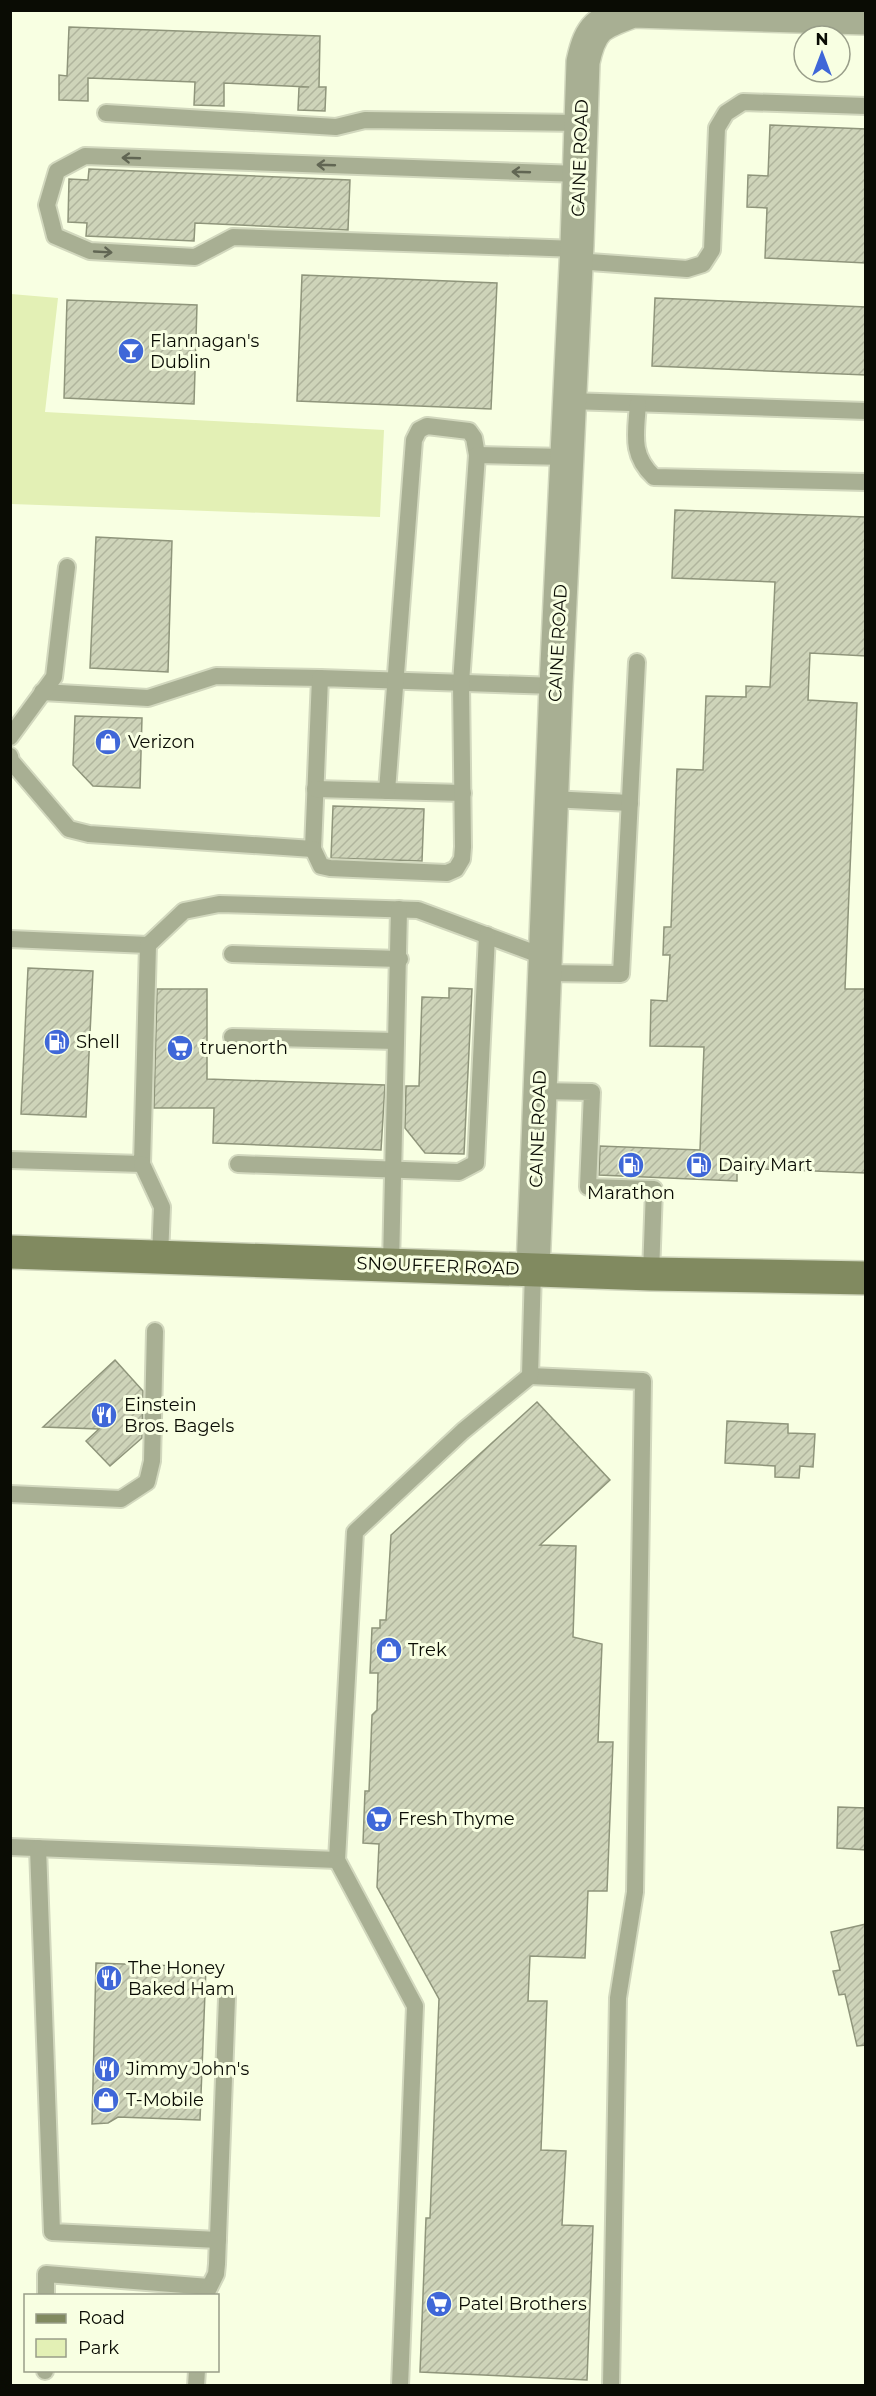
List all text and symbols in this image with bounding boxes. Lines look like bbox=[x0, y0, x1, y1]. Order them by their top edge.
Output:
north arrow bbox=[792, 24, 852, 84]
text: N bbox=[816, 30, 828, 49]
street label: CAINE ROAD bbox=[567, 99, 593, 217]
one-way arrow bbox=[122, 152, 142, 164]
one-way arrow bbox=[316, 160, 336, 171]
one-way arrow bbox=[511, 167, 531, 178]
one-way arrow bbox=[92, 246, 112, 257]
place label: Flannagan's Dublin bbox=[150, 330, 260, 373]
bar icon: Flannagan's Dublin bbox=[116, 336, 146, 366]
street label: CAINE ROAD bbox=[544, 584, 572, 702]
shop icon: Verizon bbox=[93, 727, 123, 757]
place label: Verizon bbox=[128, 731, 195, 753]
fuel station icon: Shell bbox=[42, 1027, 72, 1057]
place label: Shell bbox=[76, 1031, 120, 1053]
supermarket icon: truenorth bbox=[165, 1033, 195, 1063]
place label: truenorth bbox=[200, 1037, 288, 1059]
street label: CAINE ROAD bbox=[525, 1070, 551, 1188]
fuel station icon: Marathon bbox=[616, 1150, 646, 1180]
fuel station icon: Dairy Mart bbox=[684, 1150, 714, 1180]
place label: Dairy Mart bbox=[718, 1154, 813, 1176]
place label: Marathon bbox=[587, 1182, 675, 1204]
street label: SNOUFFER ROAD bbox=[356, 1252, 520, 1280]
place label: Einstein Bros. Bagels bbox=[124, 1394, 234, 1437]
restaurant icon: Einstein Bros. Bagels bbox=[89, 1400, 119, 1430]
shop icon: Trek bbox=[374, 1635, 404, 1665]
place label: Trek bbox=[408, 1639, 447, 1661]
supermarket icon: Fresh Thyme bbox=[364, 1804, 394, 1834]
place label: Fresh Thyme bbox=[398, 1808, 515, 1830]
place label: The Honey Baked Ham bbox=[128, 1957, 235, 2000]
restaurant icon: The Honey Baked Ham bbox=[94, 1963, 124, 1993]
restaurant icon: Jimmy John's bbox=[92, 2054, 122, 2084]
place label: Jimmy John's bbox=[125, 2058, 249, 2080]
shop icon: T-Mobile bbox=[91, 2085, 121, 2115]
place label: T-Mobile bbox=[126, 2089, 204, 2111]
supermarket icon: Patel Brothers bbox=[424, 2289, 454, 2319]
place label: Patel Brothers bbox=[458, 2293, 587, 2315]
legend bbox=[24, 2294, 219, 2372]
text: Road bbox=[78, 2307, 125, 2329]
text: Park bbox=[78, 2337, 119, 2359]

